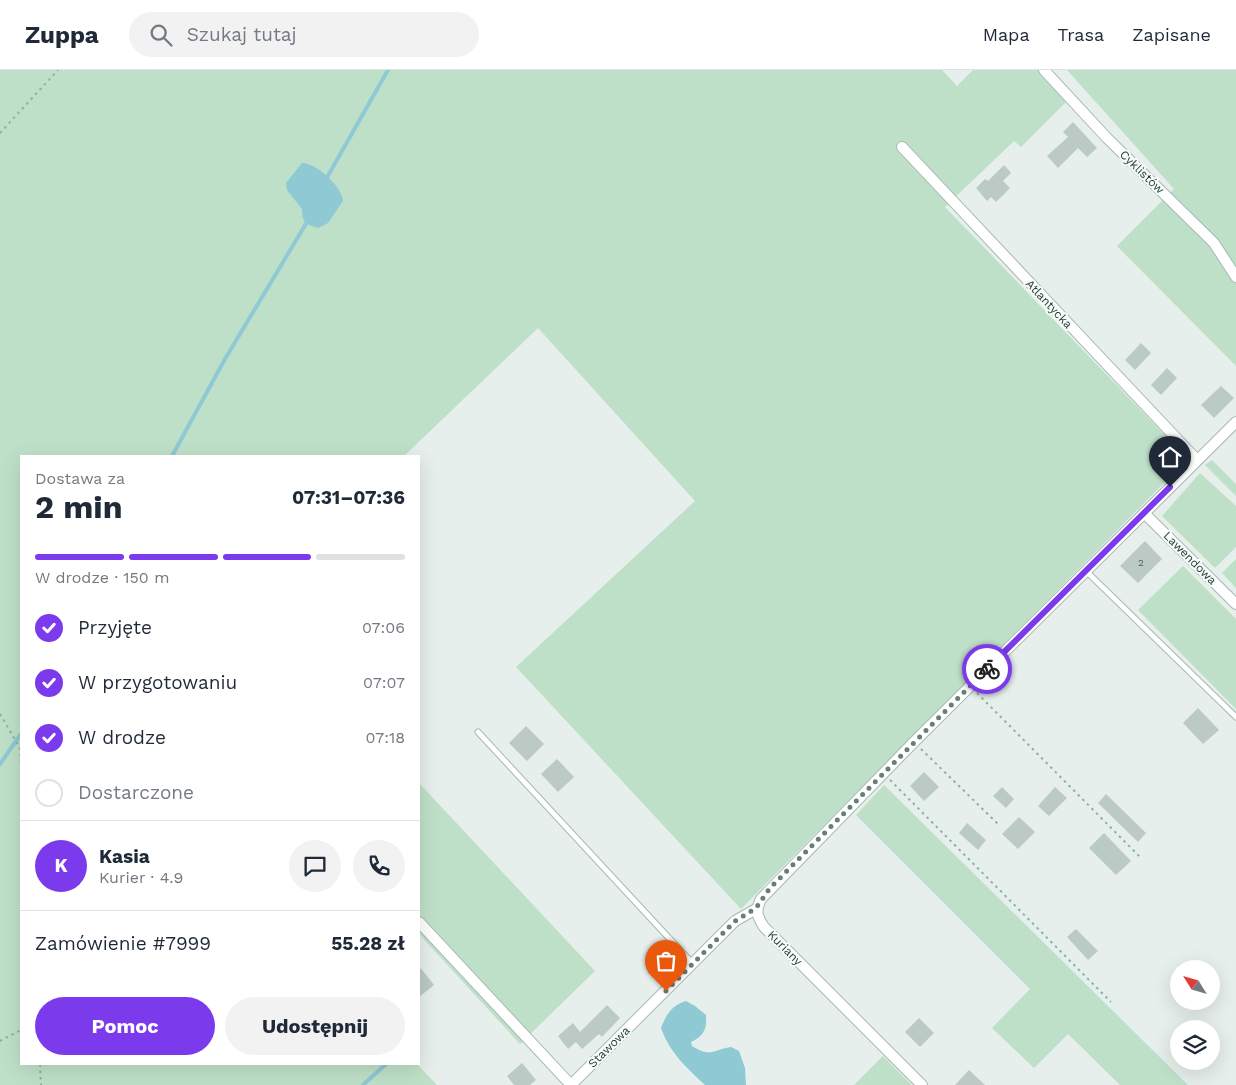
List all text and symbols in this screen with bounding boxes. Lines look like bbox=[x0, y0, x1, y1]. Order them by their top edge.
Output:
search box bbox=[129, 12, 479, 57]
text: Zuppa bbox=[25, 21, 99, 49]
icon: search bbox=[147, 21, 175, 49]
text: Szukaj tutaj bbox=[187, 23, 297, 46]
text: Mapa bbox=[983, 24, 1030, 45]
text: Trasa bbox=[1058, 24, 1104, 45]
text: Zapisane bbox=[1132, 24, 1211, 45]
street label: Cyklistów bbox=[1117, 147, 1167, 197]
street label: Atlantycka bbox=[1023, 277, 1075, 332]
pin bbox=[1149, 436, 1191, 487]
icon: home bbox=[1156, 443, 1184, 471]
text: Dostawa za bbox=[35, 469, 125, 488]
text: 07:31–07:36 bbox=[292, 486, 405, 509]
text: 2 min bbox=[35, 488, 123, 526]
street label: Lawendowa bbox=[1161, 529, 1220, 588]
house number: 2 bbox=[1138, 557, 1144, 568]
text: W drodze · 150 m bbox=[35, 568, 169, 587]
icon: check bbox=[35, 614, 63, 642]
text: Przyjęte bbox=[78, 616, 152, 639]
text: 07:06 bbox=[362, 618, 405, 637]
courier bbox=[962, 644, 1012, 694]
icon: bike bbox=[973, 655, 1001, 683]
icon: check bbox=[35, 669, 63, 697]
text: W przygotowaniu bbox=[78, 671, 237, 694]
text: 07:07 bbox=[363, 673, 405, 692]
icon: check bbox=[35, 724, 63, 752]
text: W drodze bbox=[78, 726, 166, 749]
text: 07:18 bbox=[366, 728, 405, 747]
text: Dostarczone bbox=[78, 781, 194, 804]
button: chat bbox=[289, 840, 341, 892]
button: phone bbox=[353, 840, 405, 892]
text: Kasia bbox=[99, 845, 150, 868]
text: K bbox=[54, 854, 68, 877]
text: Kurier · 4.9 bbox=[99, 868, 183, 887]
street label: Kuriany bbox=[765, 928, 806, 969]
text: Zamówienie #7999 bbox=[35, 932, 211, 955]
text: 55.28 zł bbox=[331, 932, 405, 955]
pin bbox=[645, 940, 687, 991]
icon: bag bbox=[652, 947, 680, 975]
north arrow bbox=[1170, 960, 1220, 1010]
map controls bbox=[1170, 960, 1220, 1070]
button: Pomoc bbox=[35, 997, 215, 1055]
button: Udostępnij bbox=[225, 997, 405, 1055]
button: layers bbox=[1170, 1020, 1220, 1070]
street label: Stawowa bbox=[585, 1023, 633, 1071]

